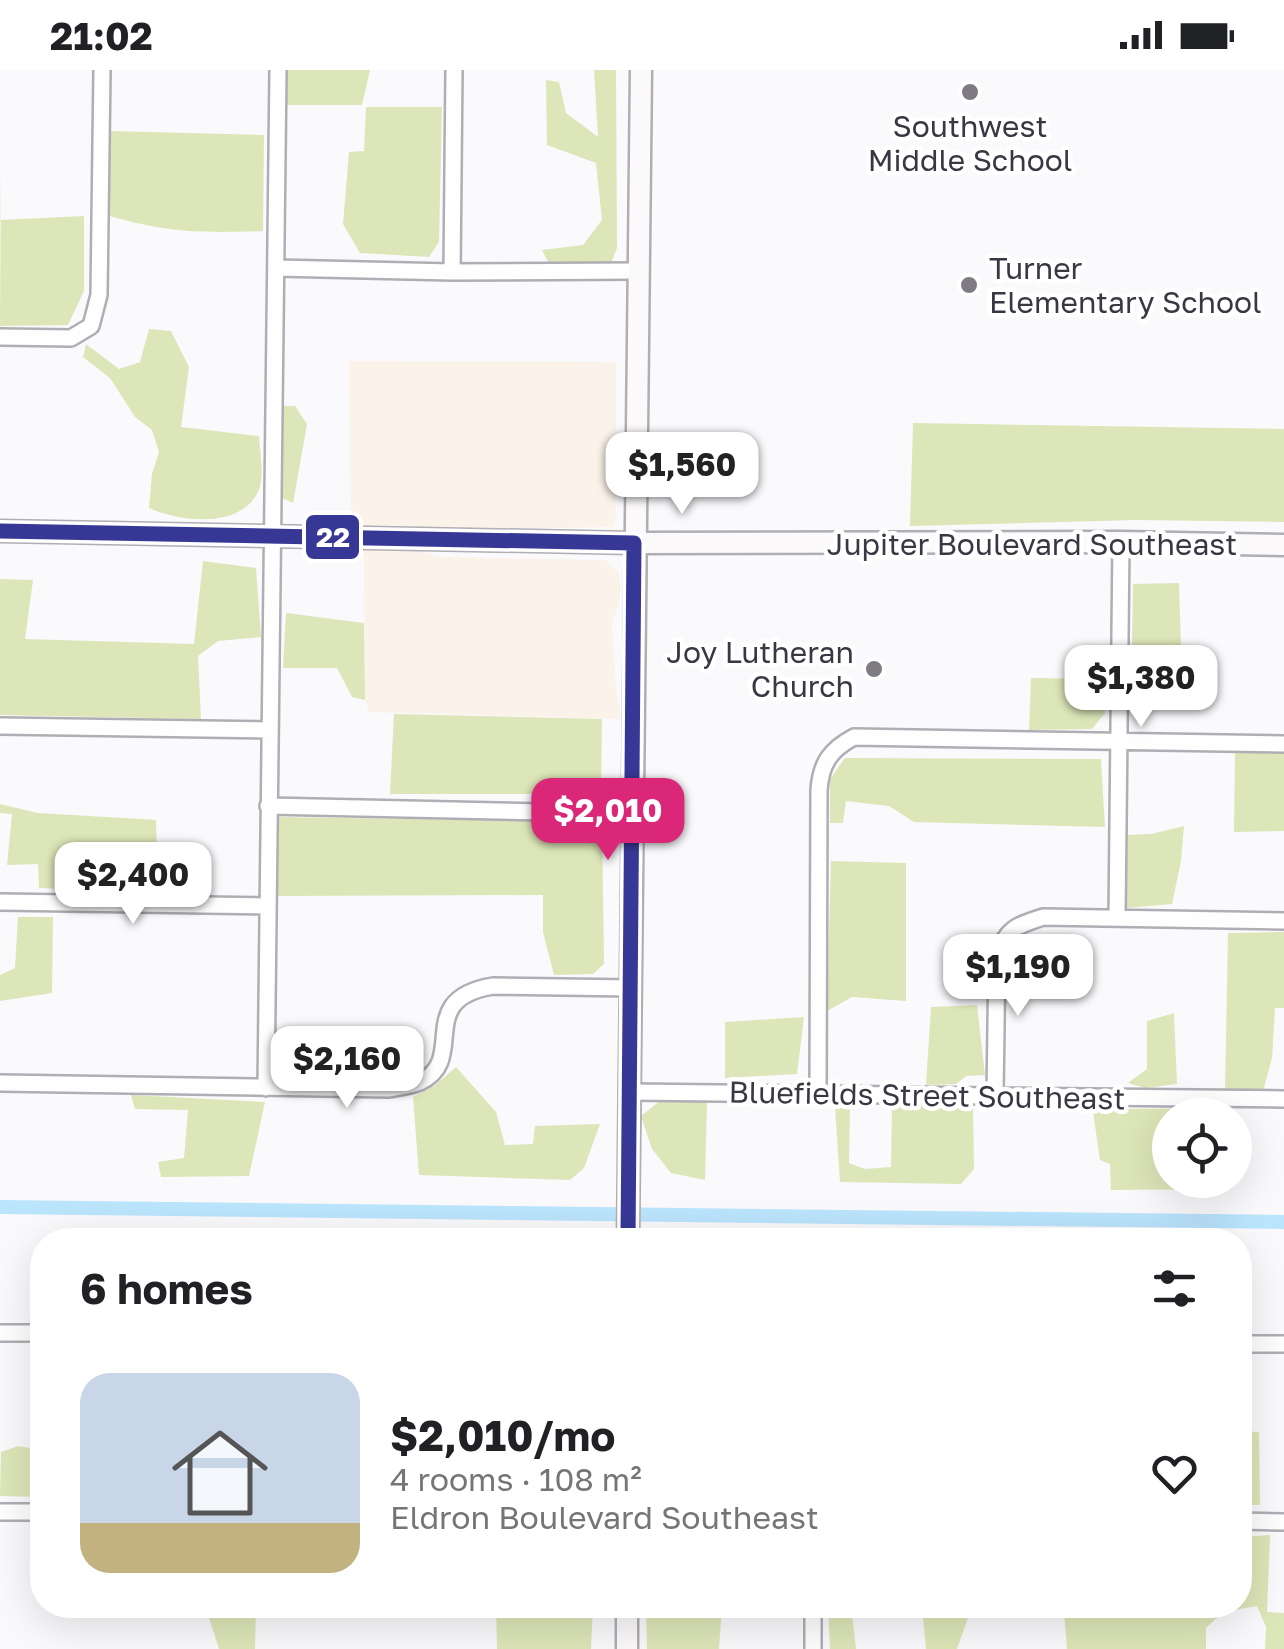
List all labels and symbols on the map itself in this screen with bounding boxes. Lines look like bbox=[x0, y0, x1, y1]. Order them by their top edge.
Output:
marker: Southwest Middle School bbox=[959, 81, 981, 103]
place label: Southwest Middle School bbox=[868, 108, 1072, 178]
place label: Turner Elementary School bbox=[989, 250, 1262, 320]
marker: Turner Elementary School bbox=[958, 274, 980, 296]
pin: $1,560 bbox=[601, 432, 763, 517]
line badge: 22 bbox=[304, 513, 361, 561]
text: 22 bbox=[316, 520, 350, 553]
street label: Jupiter Boulevard Southeast bbox=[827, 526, 1237, 562]
place label: Joy Lutheran Church bbox=[666, 634, 854, 704]
pin: $1,380 bbox=[1060, 645, 1222, 730]
marker: Joy Lutheran Church bbox=[863, 658, 885, 680]
pin: $2,010 bbox=[527, 778, 689, 863]
pin: $2,400 bbox=[52, 842, 214, 927]
pin: $1,190 bbox=[937, 934, 1099, 1019]
pin: $2,160 bbox=[266, 1026, 428, 1111]
street label: Bluefields Street Southeast bbox=[728, 1074, 1126, 1116]

